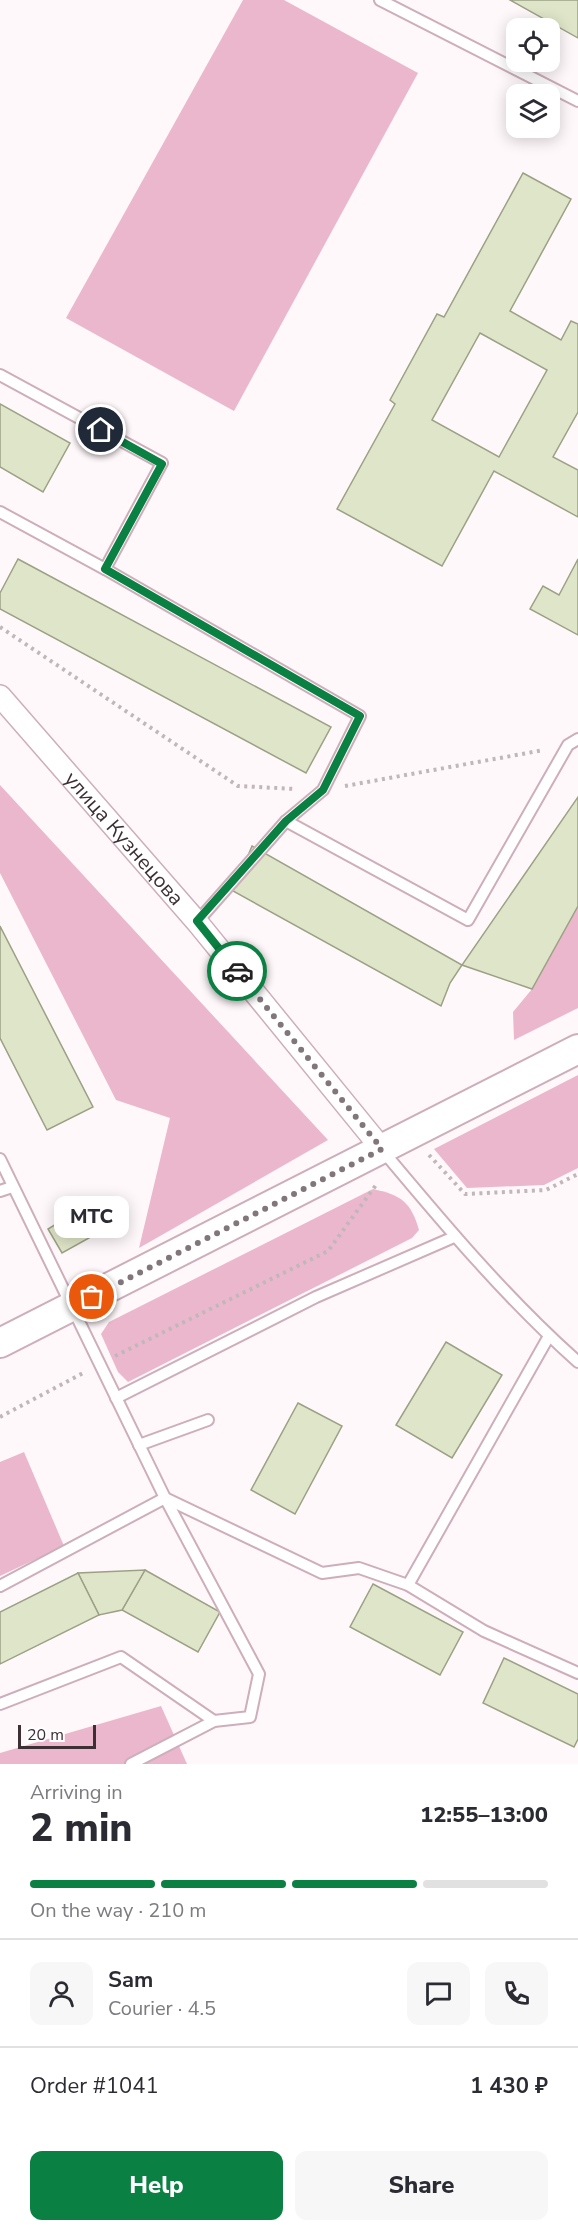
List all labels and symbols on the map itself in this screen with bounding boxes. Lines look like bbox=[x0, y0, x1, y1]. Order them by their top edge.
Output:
pin bbox=[75, 404, 126, 455]
street label: улица Кузнецова bbox=[58, 765, 190, 912]
courier bbox=[207, 941, 267, 1001]
callout: МТС bbox=[54, 1195, 130, 1237]
pin bbox=[66, 1271, 117, 1322]
scale bar bbox=[18, 1722, 96, 1750]

